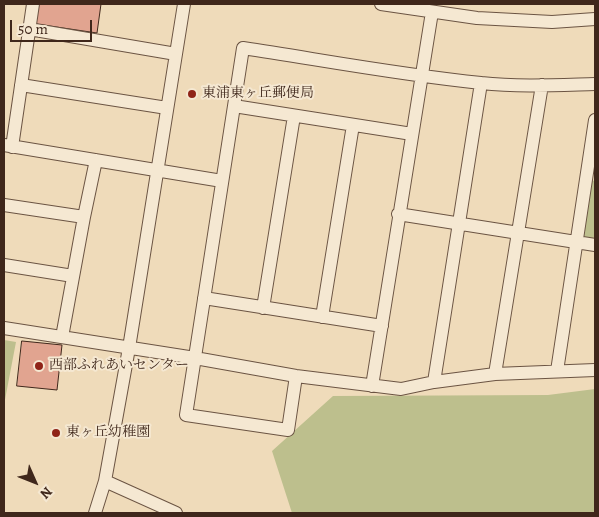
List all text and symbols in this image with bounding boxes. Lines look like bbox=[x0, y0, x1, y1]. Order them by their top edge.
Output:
scale bar bbox=[12, 10, 95, 42]
text: 50 m bbox=[18, 19, 48, 39]
place label: 東浦東ヶ丘郵便局 bbox=[202, 86, 314, 102]
marker: 東浦東ヶ丘郵便局 bbox=[186, 88, 198, 100]
place label: 西部ふれあいセンター bbox=[49, 358, 189, 374]
marker: 西部ふれあいセンター bbox=[33, 360, 45, 372]
place label: 東ヶ丘幼稚園 bbox=[66, 425, 150, 441]
marker: 東ヶ丘幼稚園 bbox=[50, 427, 62, 439]
north arrow bbox=[10, 457, 60, 507]
text: N bbox=[36, 482, 57, 503]

